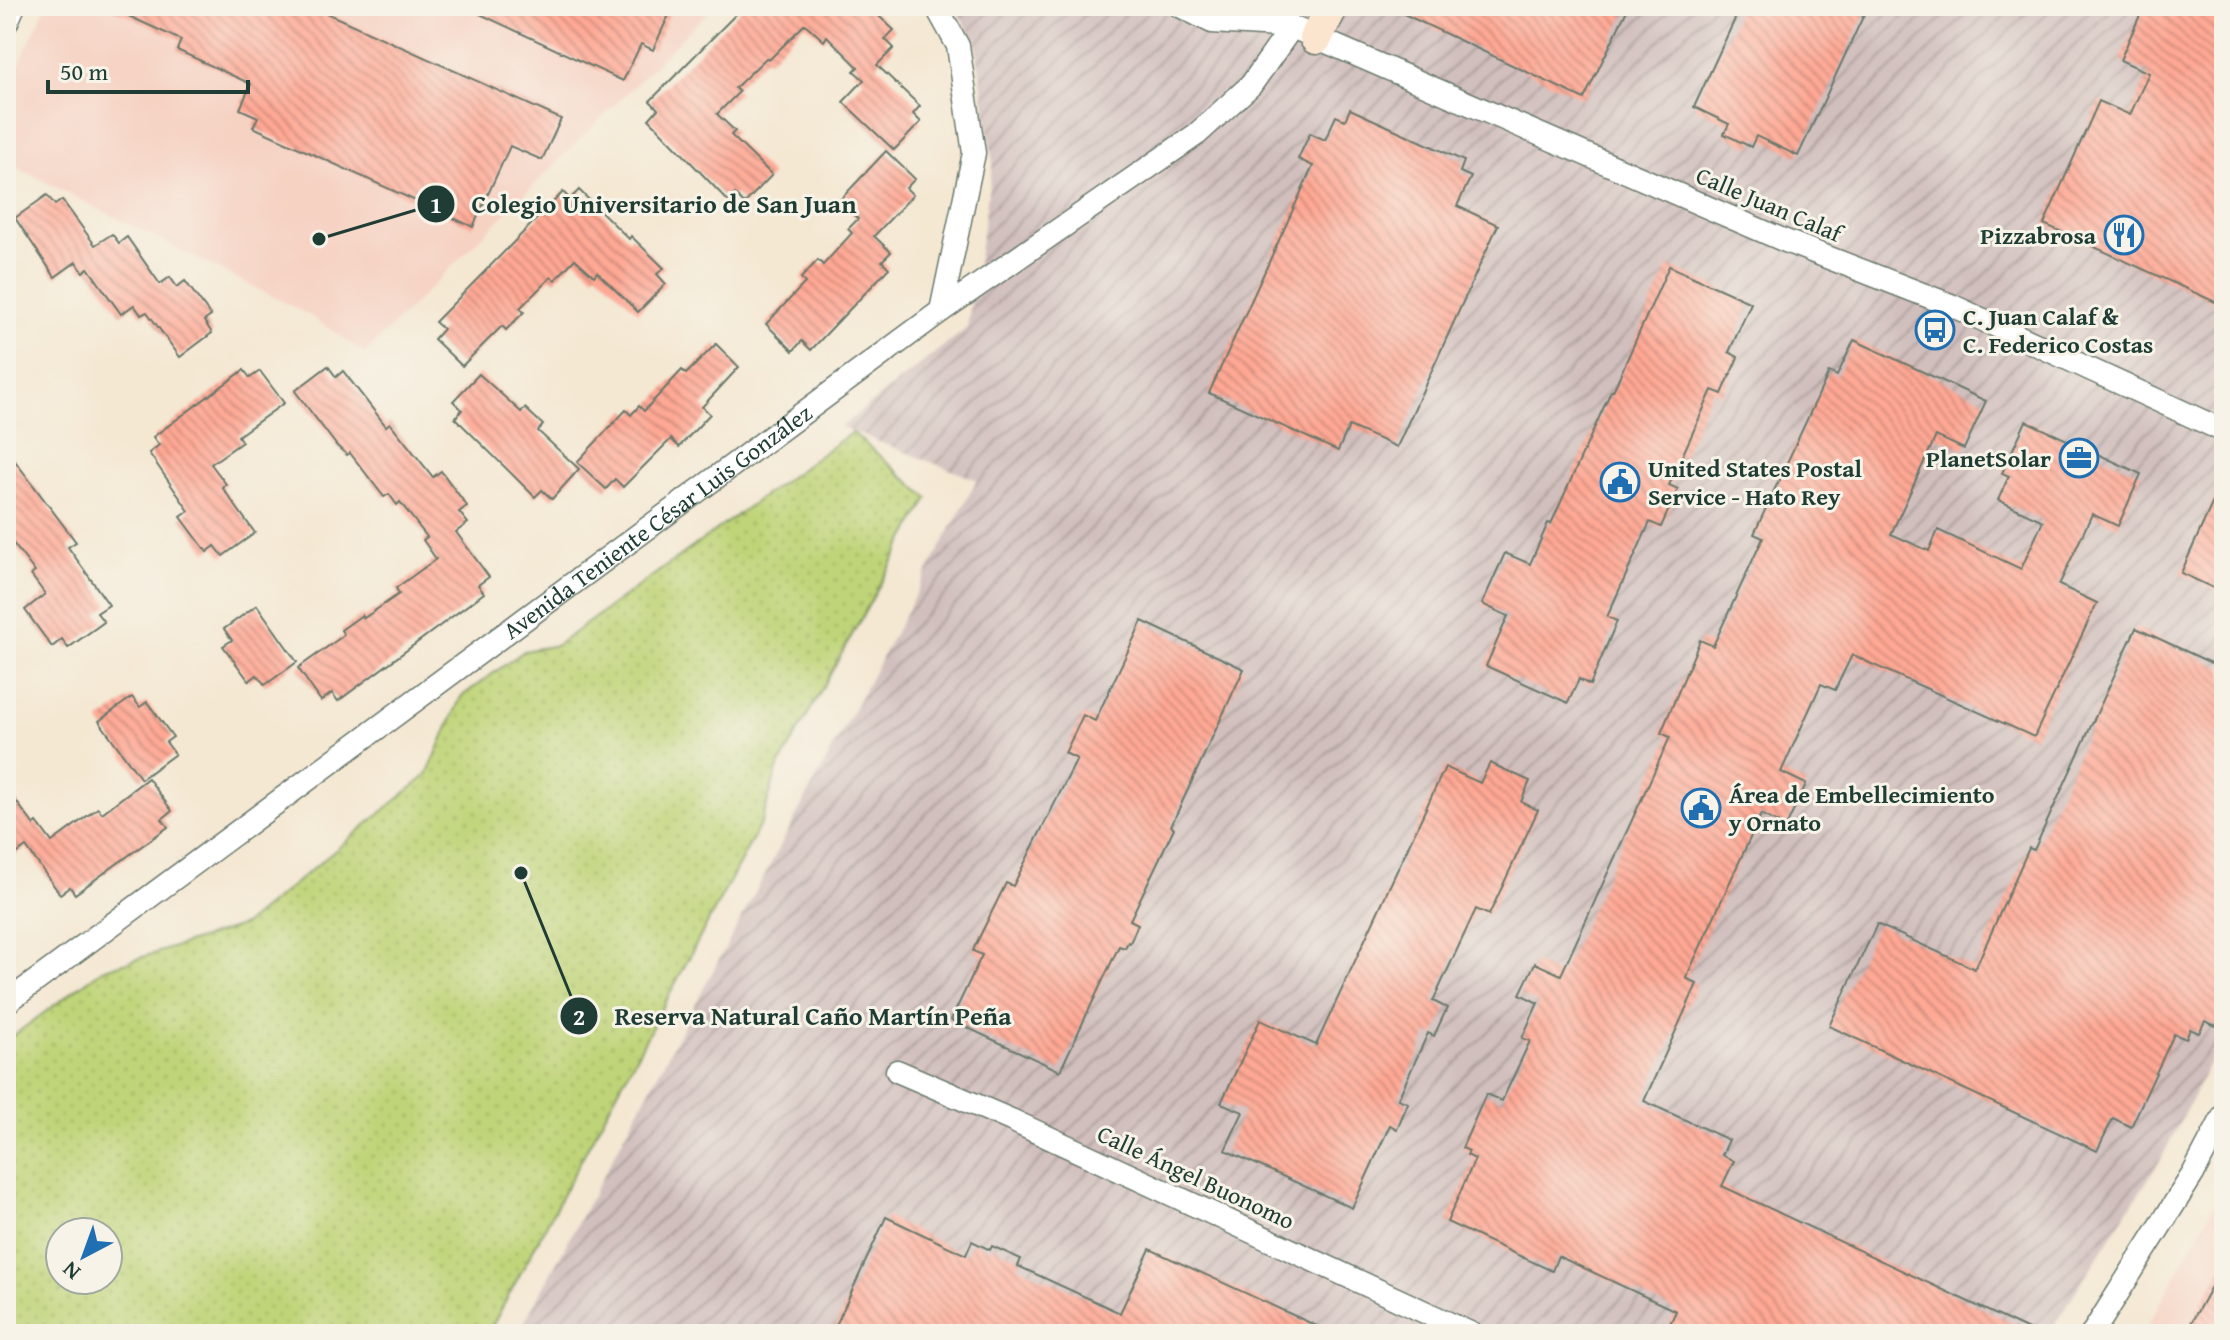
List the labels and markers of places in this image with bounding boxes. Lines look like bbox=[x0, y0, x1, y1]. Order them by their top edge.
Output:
callout: Colegio Universitario de San Juan bbox=[416, 179, 873, 229]
restaurant icon: Pizzabrosa bbox=[2103, 214, 2145, 256]
place label: Pizzabrosa bbox=[1980, 218, 2097, 253]
place label: C. Juan Calaf & C. Federico Costas bbox=[1963, 299, 2153, 362]
bus stop icon: C. Juan Calaf & C. Federico Costas bbox=[1914, 309, 1956, 351]
office icon: PlanetSolar bbox=[2058, 437, 2100, 479]
place label: PlanetSolar bbox=[1926, 441, 2051, 476]
place label: United States Postal Service - Hato Rey bbox=[1648, 451, 1863, 514]
public building icon: United States Postal Service - Hato Rey bbox=[1599, 461, 1641, 503]
place label: Área de Embellecimiento y Ornato bbox=[1728, 777, 1995, 840]
public building icon: Área de Embellecimiento y Ornato bbox=[1680, 787, 1722, 829]
callout: Reserva Natural Caño Martín Peña bbox=[559, 991, 1028, 1041]

